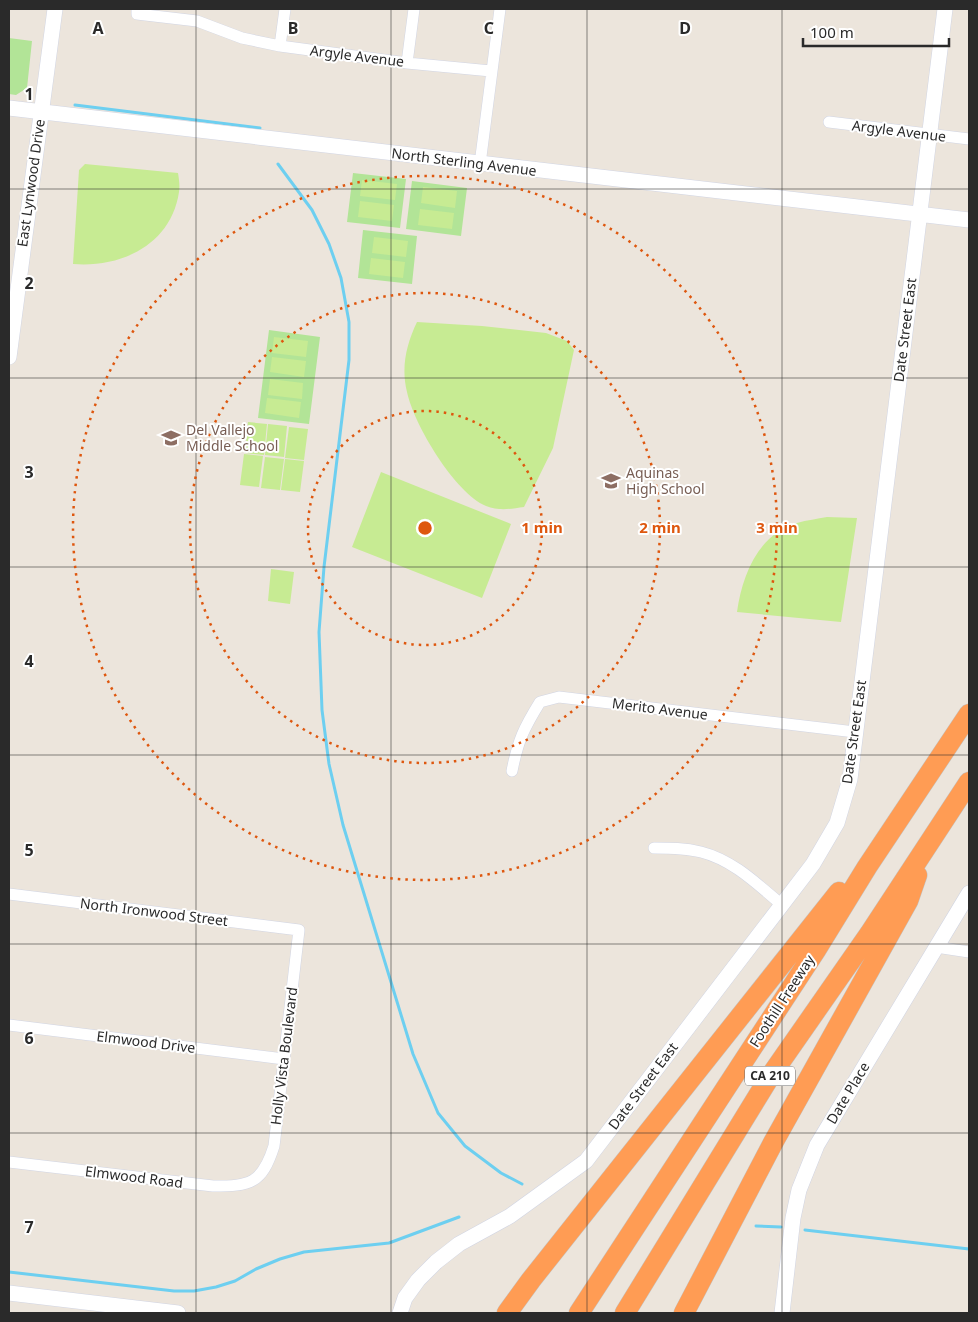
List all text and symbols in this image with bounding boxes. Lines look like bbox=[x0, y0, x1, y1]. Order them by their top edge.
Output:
scale bar bbox=[803, 15, 949, 47]
text: A bbox=[92, 17, 104, 39]
text: B bbox=[288, 17, 298, 39]
text: C bbox=[484, 17, 494, 39]
text: D bbox=[679, 17, 691, 39]
text: 100 m bbox=[810, 22, 854, 42]
street label: Argyle Avenue bbox=[309, 40, 405, 71]
text: 1 bbox=[24, 83, 34, 105]
street label: Argyle Avenue bbox=[851, 115, 947, 146]
street label: East Lynwood Drive bbox=[12, 118, 49, 248]
street label: North Sterling Avenue bbox=[390, 143, 538, 180]
text: 2 bbox=[24, 272, 34, 294]
street label: Date Street East bbox=[889, 277, 920, 383]
place label: Del Vallejo Middle School bbox=[186, 420, 278, 455]
school or university icon: Del Vallejo Middle School bbox=[160, 427, 182, 449]
text: 3 bbox=[24, 461, 34, 483]
place label: Aquinas High School bbox=[626, 463, 705, 498]
school or university icon: Aquinas High School bbox=[600, 470, 622, 492]
text: 1 min bbox=[521, 517, 563, 537]
text: 2 min bbox=[639, 517, 681, 537]
text: 3 min bbox=[756, 517, 798, 537]
centre of rings bbox=[416, 519, 434, 537]
text: 4 bbox=[24, 650, 34, 672]
street label: Date Street East bbox=[837, 679, 870, 785]
street label: Merito Avenue bbox=[611, 693, 709, 724]
text: 5 bbox=[24, 839, 34, 861]
street label: North Ironwood Street bbox=[79, 893, 229, 930]
street label: Foothill Freeway bbox=[745, 950, 819, 1051]
street label: Holly Vista Boulevard bbox=[266, 986, 301, 1126]
street label: Elmwood Drive bbox=[96, 1026, 197, 1057]
text: 6 bbox=[24, 1027, 34, 1049]
street label: Date Street East bbox=[603, 1038, 682, 1133]
street label: Date Place bbox=[822, 1058, 874, 1127]
road number: CA 210 bbox=[745, 1066, 795, 1086]
street label: Elmwood Road bbox=[84, 1161, 184, 1192]
text: 7 bbox=[24, 1216, 34, 1238]

